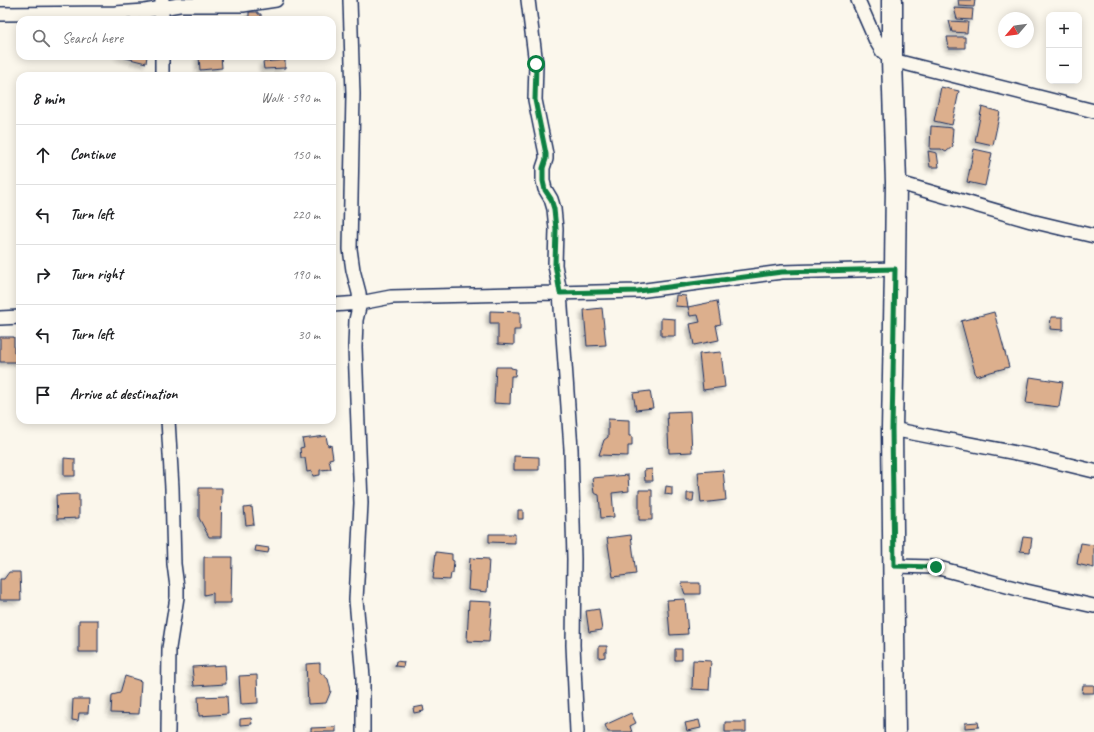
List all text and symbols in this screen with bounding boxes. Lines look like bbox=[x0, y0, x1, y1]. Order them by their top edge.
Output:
north arrow bbox=[998, 12, 1034, 48]
map controls bbox=[1046, 12, 1082, 84]
button: + bbox=[1046, 12, 1082, 48]
search box bbox=[16, 16, 336, 60]
icon: search bbox=[30, 27, 52, 49]
text: Search here bbox=[62, 29, 123, 48]
button: − bbox=[1046, 48, 1082, 84]
route start bbox=[527, 55, 545, 73]
text: 8 min bbox=[32, 88, 65, 109]
text: Walk · 590 m bbox=[261, 90, 320, 106]
icon: ahead bbox=[32, 144, 54, 166]
text: Continue bbox=[70, 145, 115, 164]
text: 150 m bbox=[292, 147, 320, 163]
icon: left bbox=[32, 204, 54, 226]
text: Turn left bbox=[70, 205, 113, 224]
text: 220 m bbox=[292, 207, 320, 223]
icon: right bbox=[32, 264, 54, 286]
text: Turn right bbox=[70, 265, 123, 284]
text: 190 m bbox=[292, 267, 320, 283]
icon: left bbox=[32, 324, 54, 346]
text: Turn left bbox=[70, 325, 113, 344]
text: 30 m bbox=[298, 327, 320, 343]
icon: arrive bbox=[32, 384, 54, 406]
text: Arrive at destination bbox=[70, 385, 177, 404]
route end bbox=[927, 558, 945, 576]

